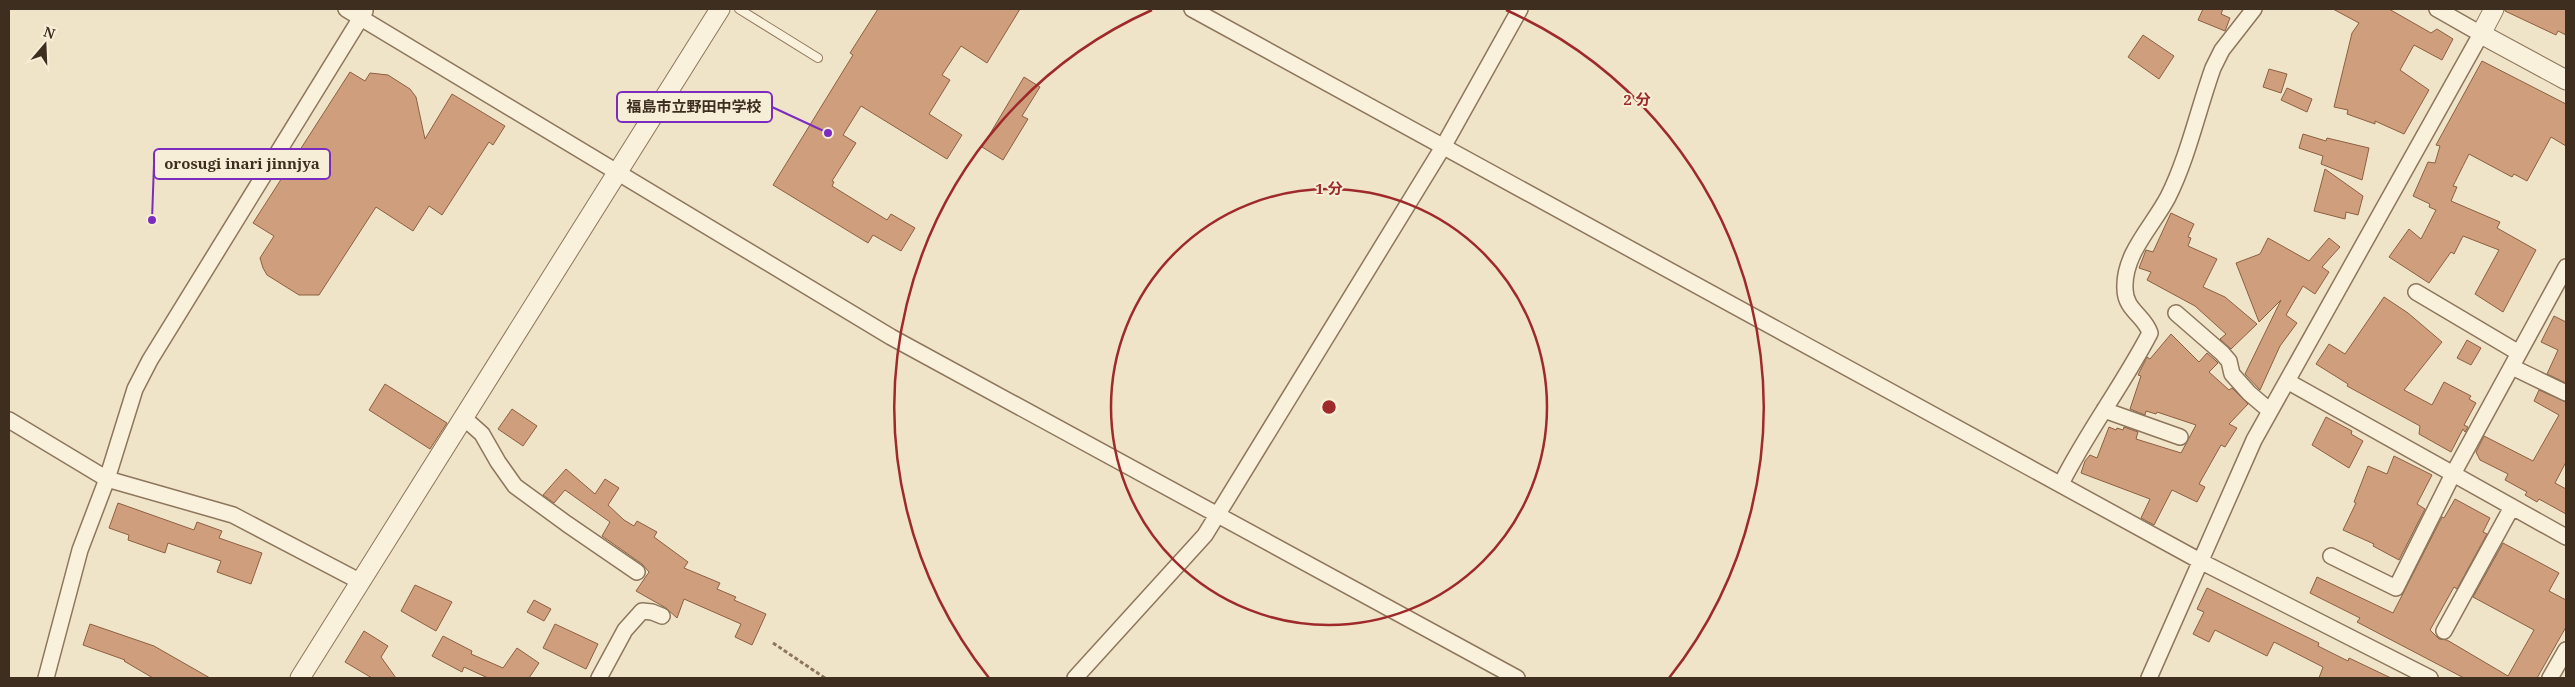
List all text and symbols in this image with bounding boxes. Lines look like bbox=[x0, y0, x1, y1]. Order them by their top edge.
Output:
north arrow bbox=[20, 20, 70, 70]
text: N bbox=[41, 21, 58, 43]
text: 2 分 bbox=[1623, 89, 1651, 109]
callout: 福島市立野田中学校 bbox=[617, 92, 772, 122]
text: 福島市立野田中学校 bbox=[625, 96, 762, 116]
callout: orosugi inari jinnjya bbox=[154, 149, 330, 179]
text: orosugi inari jinnjya bbox=[164, 153, 320, 173]
text: 1 分 bbox=[1315, 178, 1343, 198]
centre of rings bbox=[1320, 398, 1338, 416]

